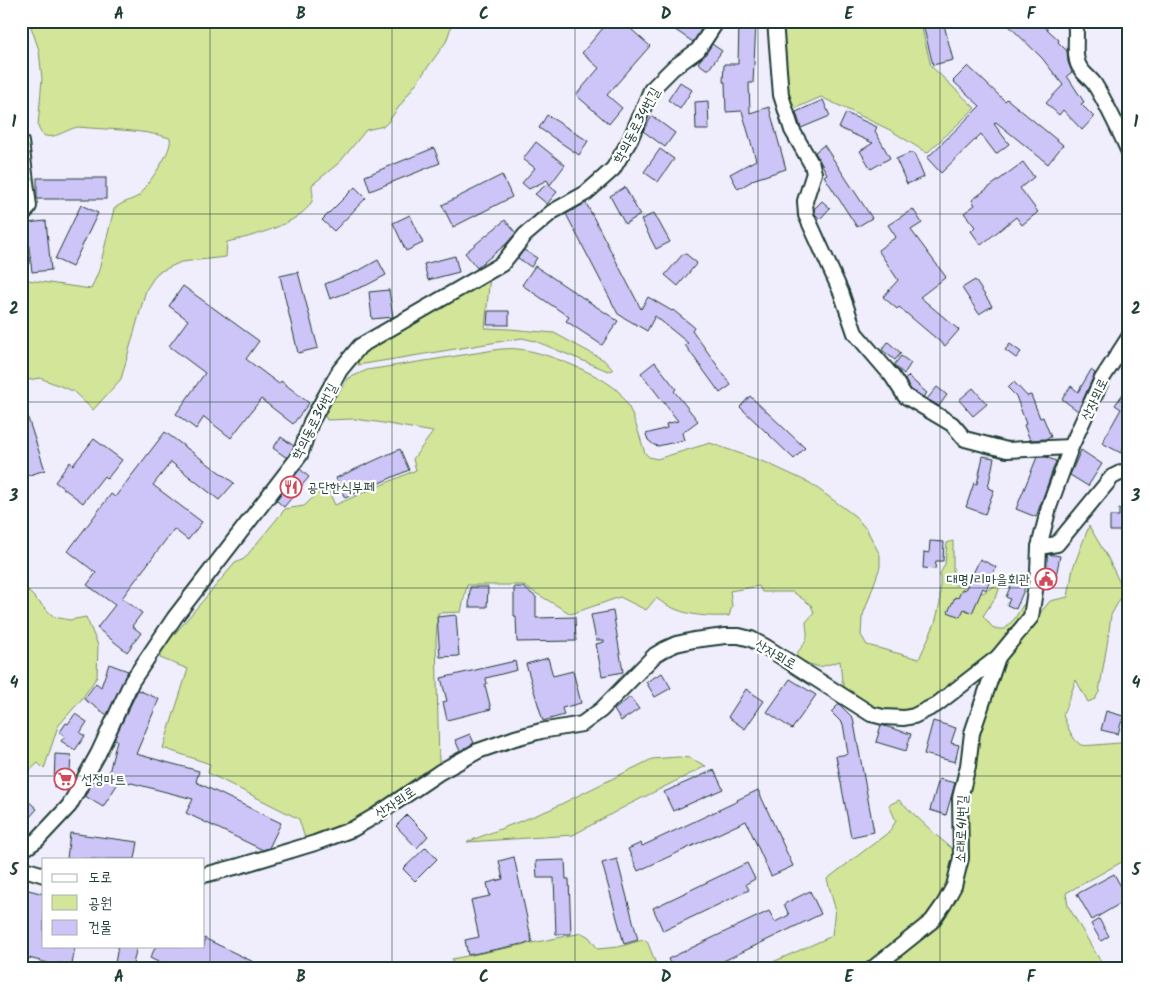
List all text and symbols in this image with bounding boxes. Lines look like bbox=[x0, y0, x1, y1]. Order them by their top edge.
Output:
text: A bbox=[114, 2, 124, 27]
text: B bbox=[296, 2, 306, 27]
text: C bbox=[479, 2, 489, 27]
text: D bbox=[661, 2, 672, 27]
text: E bbox=[845, 2, 855, 27]
text: F bbox=[1027, 2, 1037, 27]
street label: 학의동로34번길 bbox=[608, 83, 666, 167]
text: 1 bbox=[12, 110, 17, 135]
text: 1 bbox=[1134, 110, 1139, 135]
text: 2 bbox=[9, 297, 19, 322]
text: 2 bbox=[1131, 297, 1141, 322]
street label: 산자뫼로 bbox=[1075, 374, 1114, 424]
street label: 학의동로34번길 bbox=[286, 379, 344, 464]
restaurant icon: 공단한식부페 bbox=[279, 475, 303, 499]
place label: 공단한식부페 bbox=[307, 477, 375, 499]
text: 3 bbox=[9, 484, 19, 509]
text: 3 bbox=[1131, 484, 1141, 509]
public building icon: 대명1리마을회관 bbox=[1034, 567, 1058, 591]
place label: 대명1리마을회관 bbox=[947, 569, 1030, 591]
street label: 산자뫼로 bbox=[750, 634, 801, 676]
text: 4 bbox=[10, 671, 19, 696]
text: 4 bbox=[1132, 671, 1141, 696]
supermarket icon: 선정마트 bbox=[53, 767, 77, 791]
place label: 선정마트 bbox=[81, 769, 126, 791]
street label: 산자뫼로 bbox=[371, 781, 420, 825]
street label: 소래로41번길 bbox=[950, 794, 974, 864]
text: 5 bbox=[9, 858, 20, 883]
legend bbox=[42, 858, 205, 948]
text: 5 bbox=[1131, 858, 1142, 883]
text: 도로 bbox=[88, 866, 112, 890]
text: 공원 bbox=[88, 892, 112, 916]
text: 건물 bbox=[88, 916, 112, 940]
text: A bbox=[114, 965, 124, 990]
text: B bbox=[296, 965, 306, 990]
text: C bbox=[479, 965, 489, 990]
text: D bbox=[661, 965, 672, 990]
text: E bbox=[845, 965, 855, 990]
text: F bbox=[1027, 965, 1037, 990]

